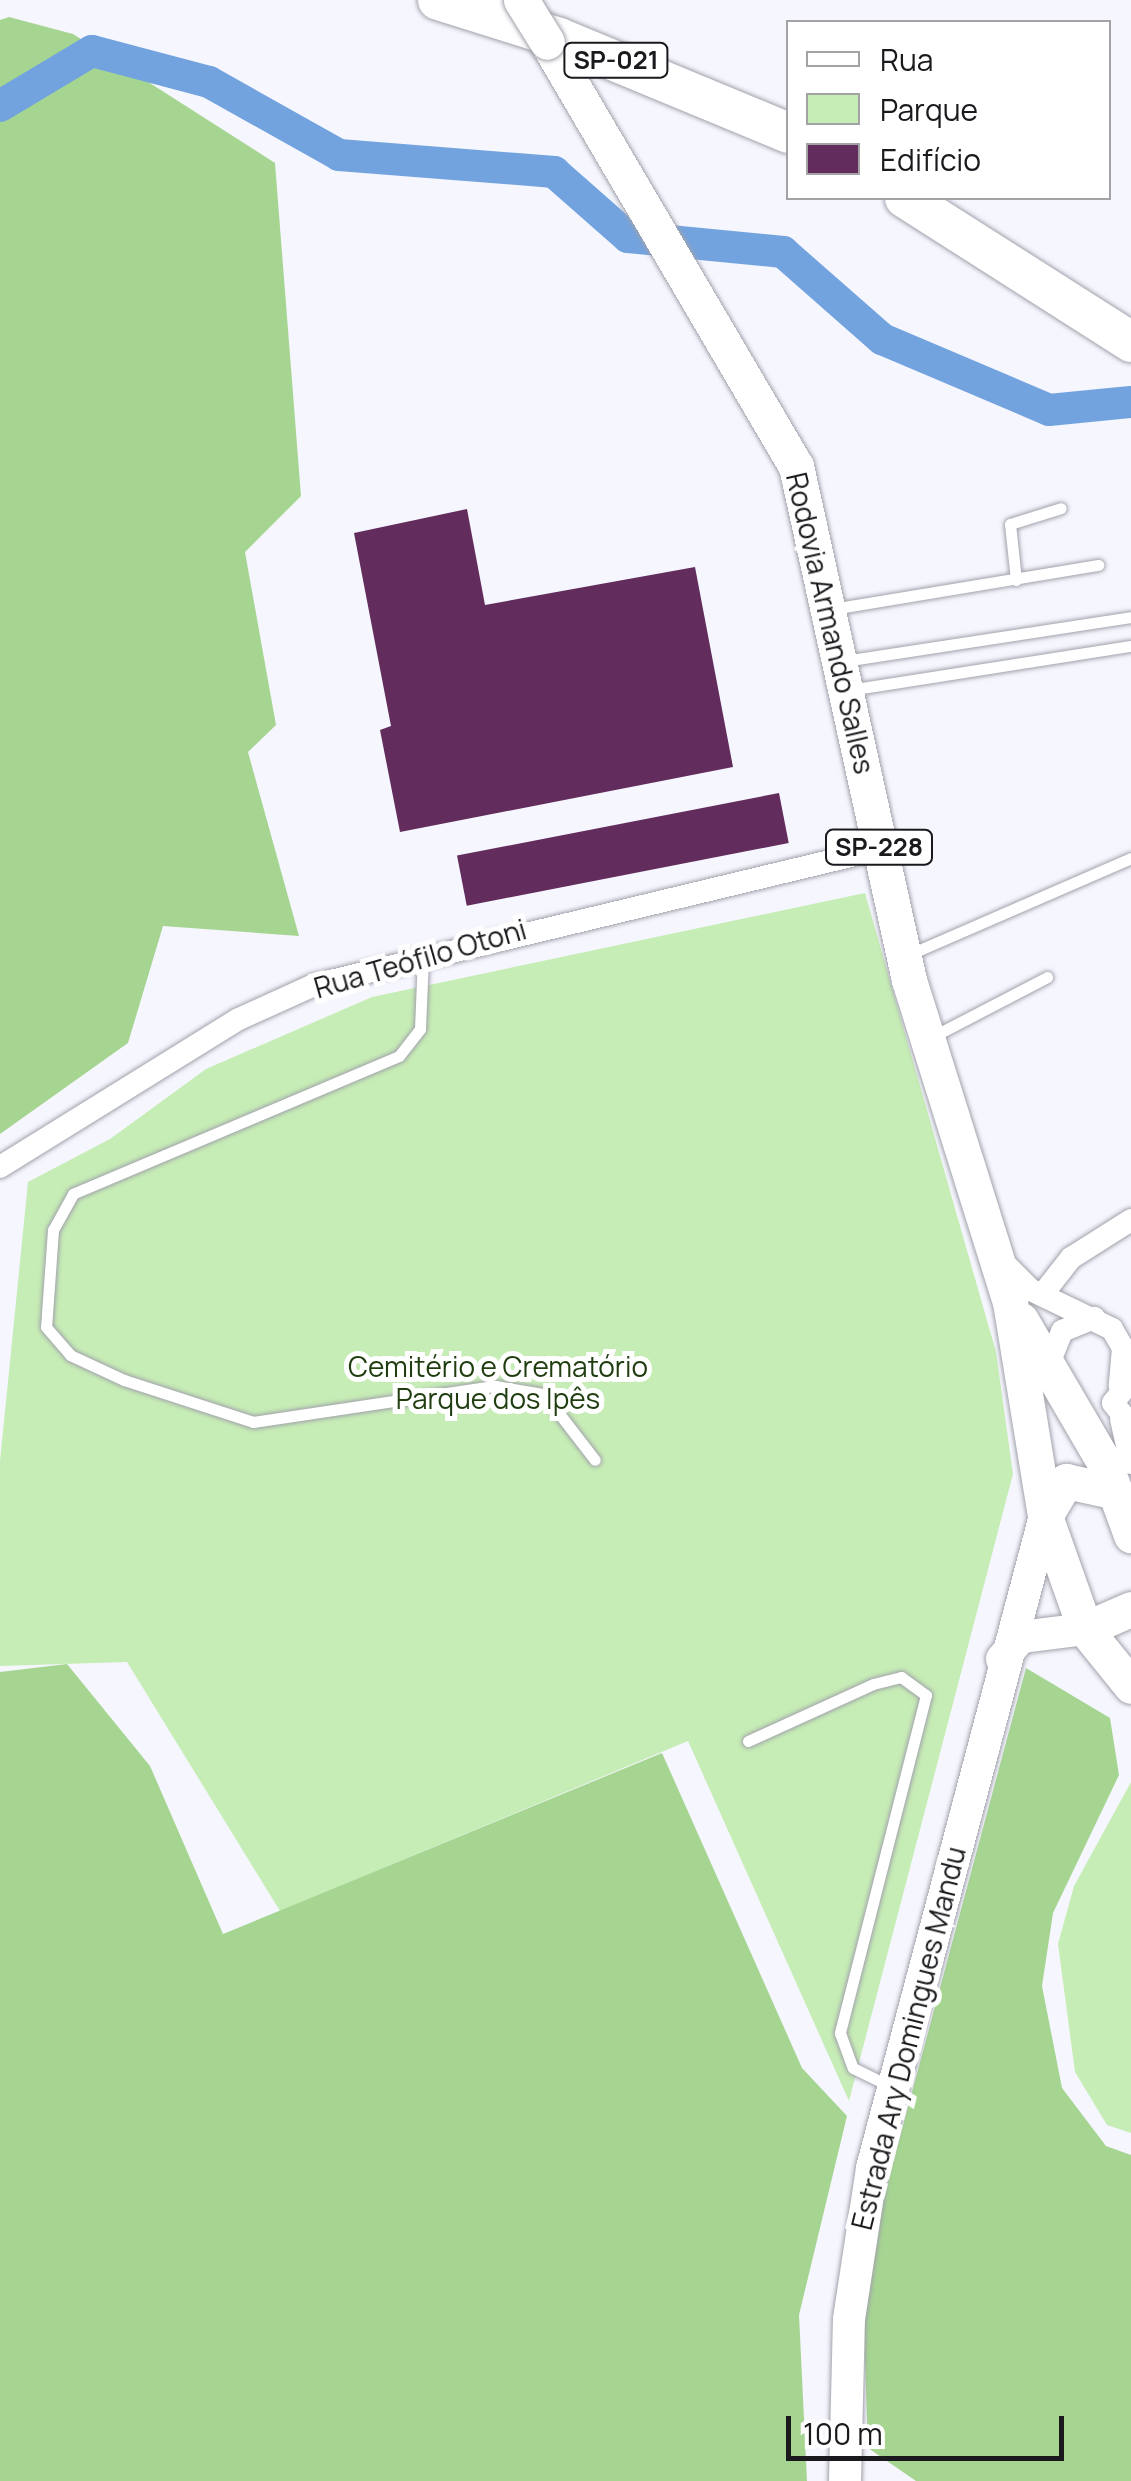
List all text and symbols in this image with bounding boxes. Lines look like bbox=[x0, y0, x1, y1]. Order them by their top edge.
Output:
legend bbox=[786, 20, 1111, 200]
text: Rua bbox=[880, 39, 933, 80]
road number: SP-021 bbox=[561, 40, 671, 80]
text: Parque bbox=[880, 89, 978, 130]
text: Edifício bbox=[880, 139, 981, 180]
street label: Rodovia Armando Salles bbox=[780, 469, 882, 777]
road number: SP-228 bbox=[824, 827, 934, 867]
street label: Rua Teófilo Otoni bbox=[310, 912, 530, 1004]
park label: Cemitério e Crematório Parque dos Ipês bbox=[348, 1349, 648, 1415]
street label: Estrada Ary Domingues Mandu bbox=[844, 1843, 972, 2233]
scale bar bbox=[791, 2396, 1068, 2458]
text: 100 m bbox=[803, 2413, 883, 2454]

